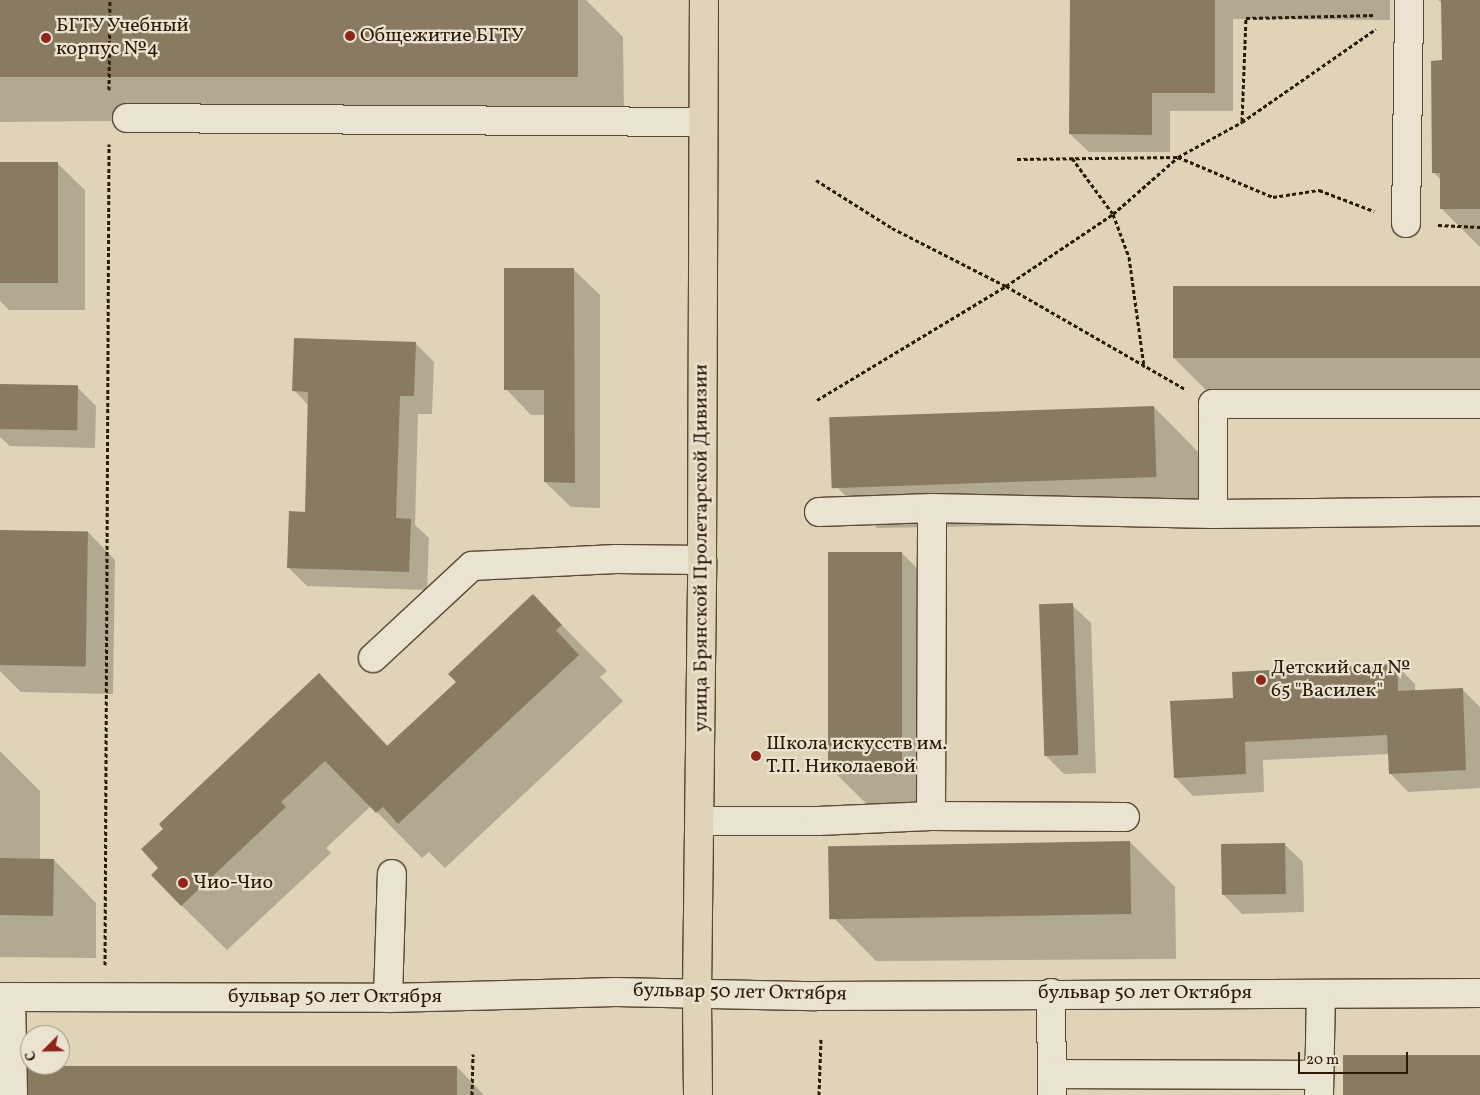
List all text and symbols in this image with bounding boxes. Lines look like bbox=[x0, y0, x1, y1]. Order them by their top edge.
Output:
place label: БГТУ Учебный корпус №4 bbox=[56, 14, 189, 61]
place label: Общежитие БГТУ bbox=[360, 24, 524, 48]
marker: Общежитие БГТУ bbox=[344, 30, 356, 42]
marker: БГТУ Учебный корпус №4 bbox=[40, 32, 52, 44]
street label: улица Брянской Пролетарской Дивизии bbox=[690, 364, 714, 732]
place label: Детский сад № 65 "Василек" bbox=[1271, 656, 1410, 703]
marker: Детский сад № 65 "Василек" bbox=[1255, 674, 1267, 686]
place label: Школа искусств им. Т.П. Николаевой bbox=[766, 732, 947, 779]
marker: Школа искусств им. Т.П. Николаевой bbox=[750, 750, 762, 762]
place label: Чио-Чио bbox=[193, 871, 273, 895]
marker: Чио-Чио bbox=[177, 877, 189, 889]
street label: бульвар 50 лет Октября bbox=[633, 979, 847, 1007]
street label: бульвар 50 лет Октября bbox=[1038, 981, 1252, 1005]
street label: бульвар 50 лет Октября bbox=[228, 985, 442, 1009]
north arrow bbox=[20, 1025, 70, 1075]
scale bar bbox=[1300, 1042, 1410, 1074]
text: С bbox=[21, 1048, 42, 1064]
text: 20 m bbox=[1306, 1050, 1339, 1071]

